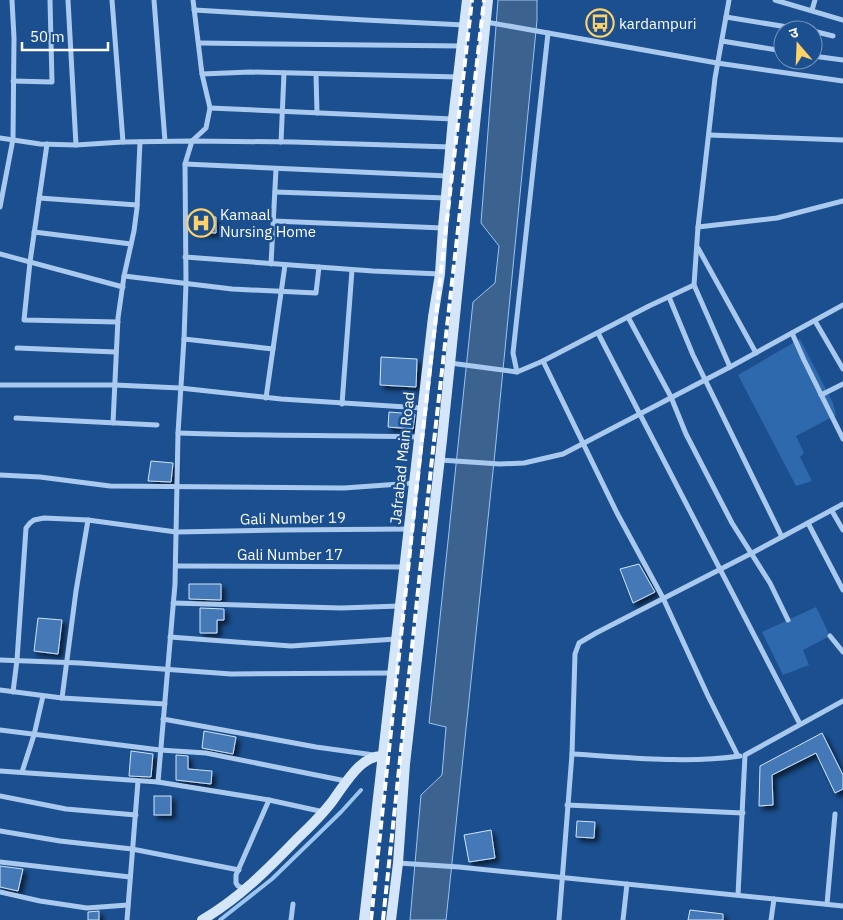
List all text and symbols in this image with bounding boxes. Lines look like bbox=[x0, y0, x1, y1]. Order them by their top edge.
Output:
bus stop icon: kardampuri bbox=[585, 8, 615, 38]
place label: kardampuri bbox=[619, 14, 697, 33]
scale bar bbox=[22, 20, 109, 52]
north arrow bbox=[773, 20, 823, 70]
text: उ bbox=[787, 23, 801, 43]
text: 50 m bbox=[30, 27, 65, 46]
place label: Kamaal Nursing Home bbox=[220, 205, 316, 241]
hospital icon: Kamaal Nursing Home bbox=[186, 208, 216, 238]
street label: Jafrabad Main Road bbox=[386, 391, 418, 525]
street label: Gali Number 19 bbox=[240, 508, 346, 528]
street label: Gali Number 17 bbox=[237, 545, 343, 564]

